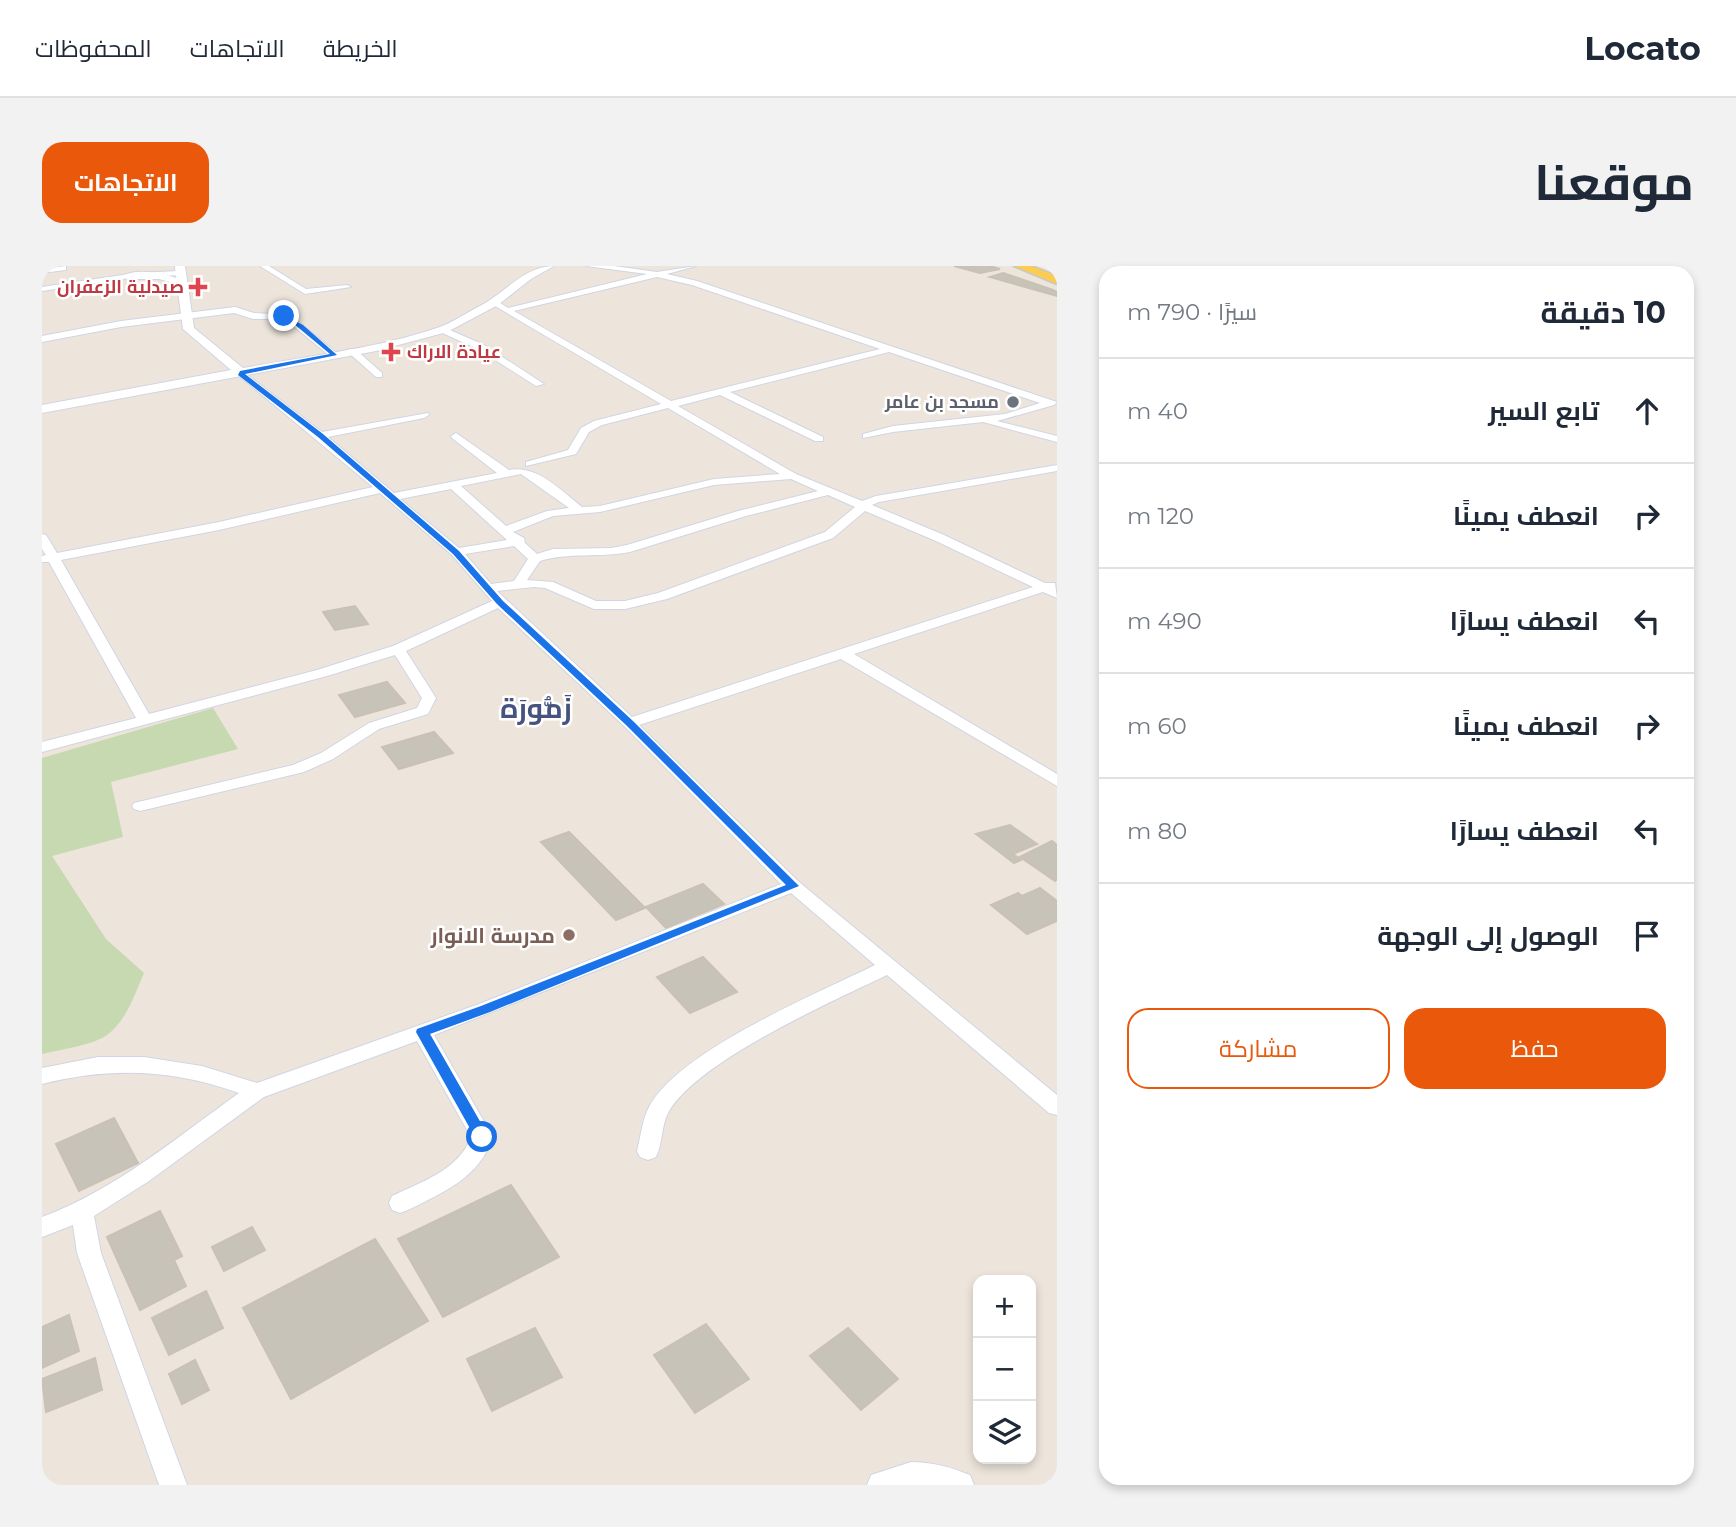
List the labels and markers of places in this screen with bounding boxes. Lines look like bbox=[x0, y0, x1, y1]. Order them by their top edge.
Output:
place label: صيدلية الزعفران bbox=[57, 276, 184, 298]
marker: صيدلية الزعفران bbox=[190, 279, 206, 295]
place label: عيادة الاراك bbox=[407, 341, 501, 363]
marker: عيادة الاراك bbox=[381, 342, 401, 362]
place label: مسجد بن عامر bbox=[884, 391, 999, 413]
marker: مسجد بن عامر bbox=[1005, 394, 1021, 410]
place label: مدرسة الانوار bbox=[430, 923, 555, 949]
marker: مدرسة الانوار bbox=[561, 927, 577, 943]

